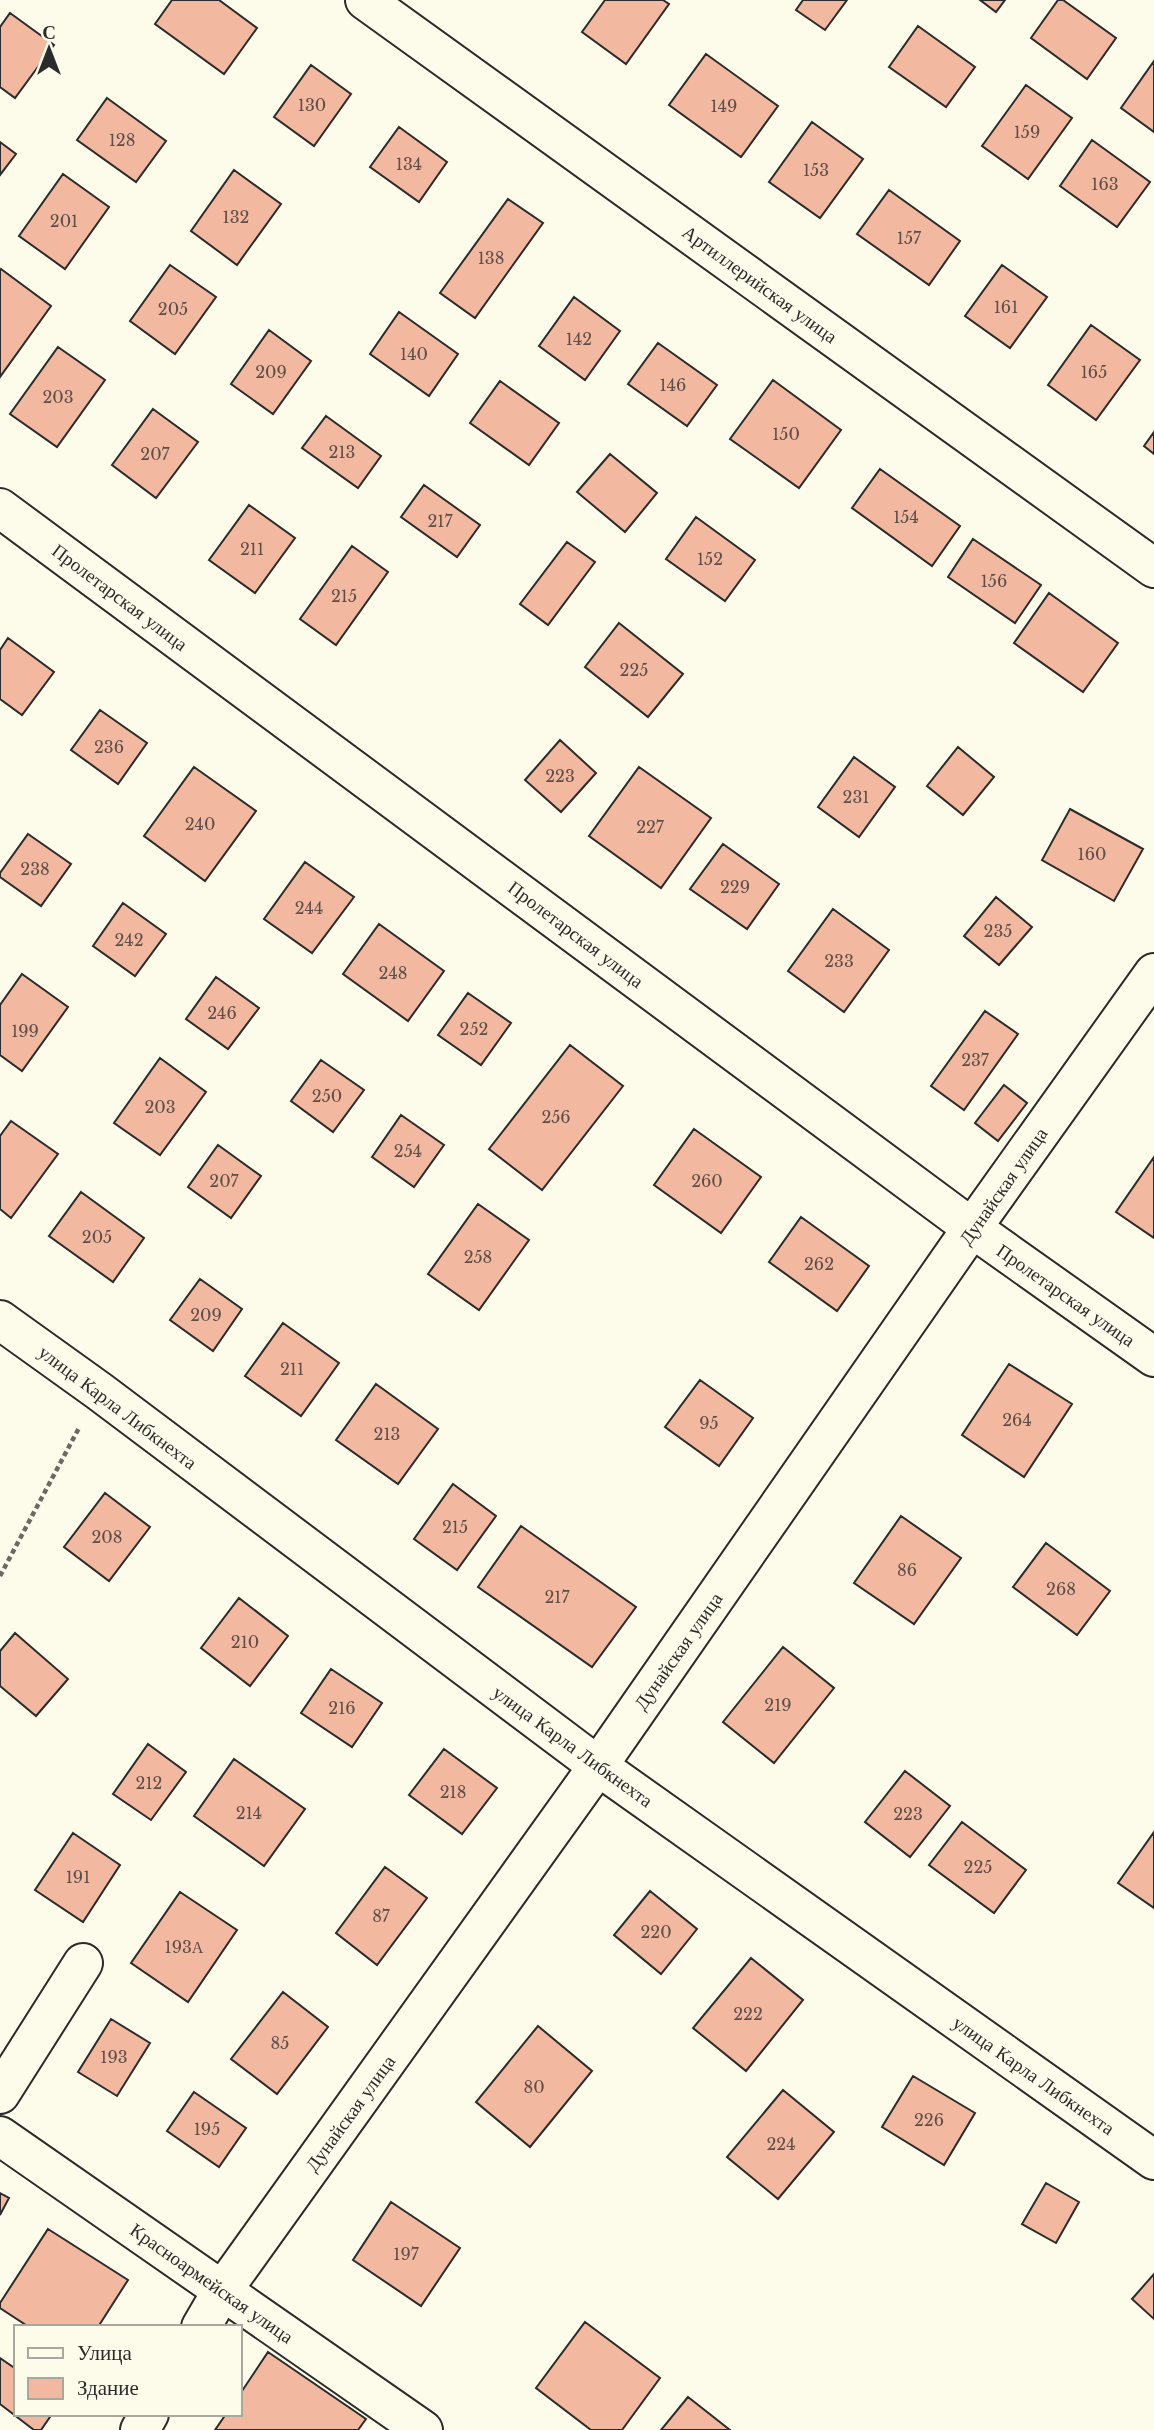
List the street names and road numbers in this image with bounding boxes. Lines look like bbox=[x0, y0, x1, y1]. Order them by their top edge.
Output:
street label: Артиллерийская улица bbox=[678, 221, 842, 349]
street label: Пролетарская улица bbox=[47, 539, 192, 656]
street label: Пролетарская улица bbox=[503, 876, 648, 993]
street label: Дунайская улица bbox=[954, 1123, 1053, 1249]
street label: Пролетарская улица bbox=[992, 1239, 1140, 1352]
street label: улица Карла Либкнехта bbox=[34, 1340, 202, 1475]
street label: Дунайская улица bbox=[629, 1588, 728, 1714]
street label: улица Карла Либкнехта bbox=[488, 1681, 658, 1813]
street label: улица Карла Либкнехта bbox=[948, 2011, 1119, 2140]
street label: Дунайская улица bbox=[300, 2050, 401, 2176]
street label: Красноармейская улица bbox=[126, 2218, 298, 2349]

